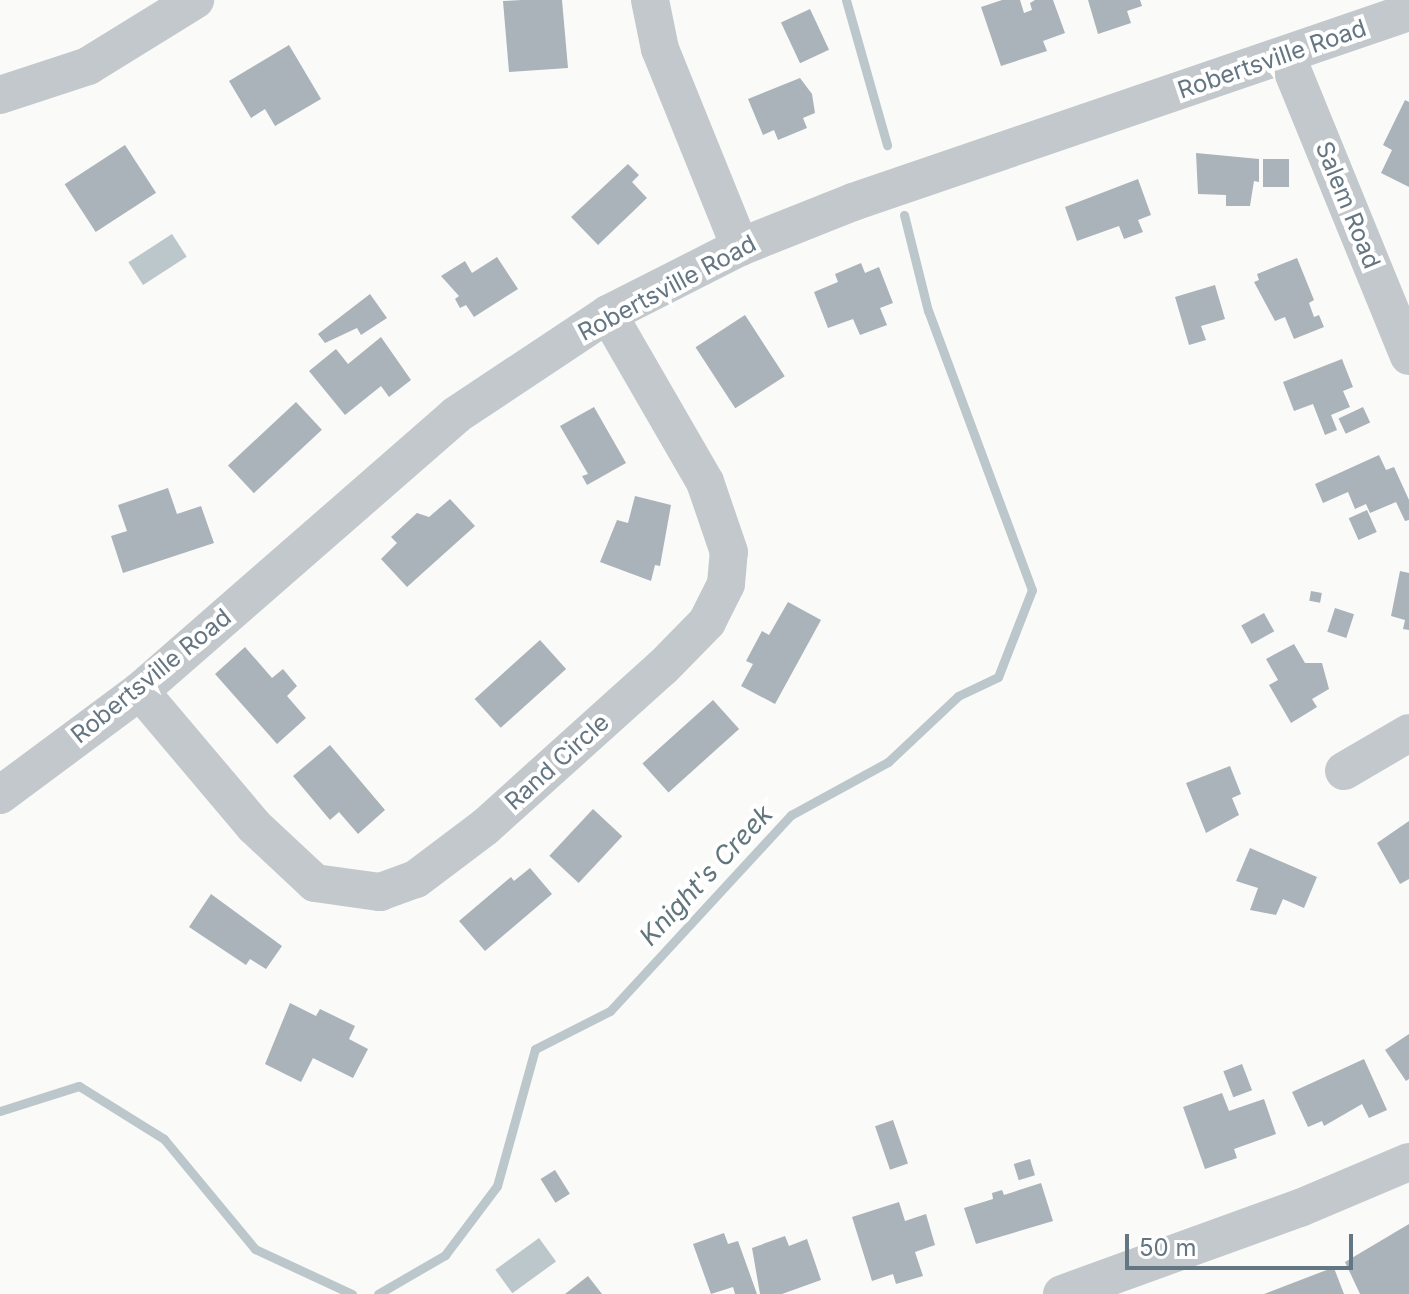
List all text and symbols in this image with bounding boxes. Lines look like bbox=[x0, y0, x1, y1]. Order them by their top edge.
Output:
street label: Robertsville Road bbox=[1174, 13, 1370, 105]
street label: Salem Road bbox=[1309, 137, 1387, 273]
street label: Robertsville Road bbox=[573, 229, 761, 347]
street label: Robertsville Road bbox=[65, 603, 237, 749]
street label: Rand Circle bbox=[499, 708, 615, 816]
water label: Knight's Creek bbox=[633, 798, 779, 952]
scale bar bbox=[1129, 1218, 1357, 1268]
text: 50 m bbox=[1139, 1233, 1197, 1262]

